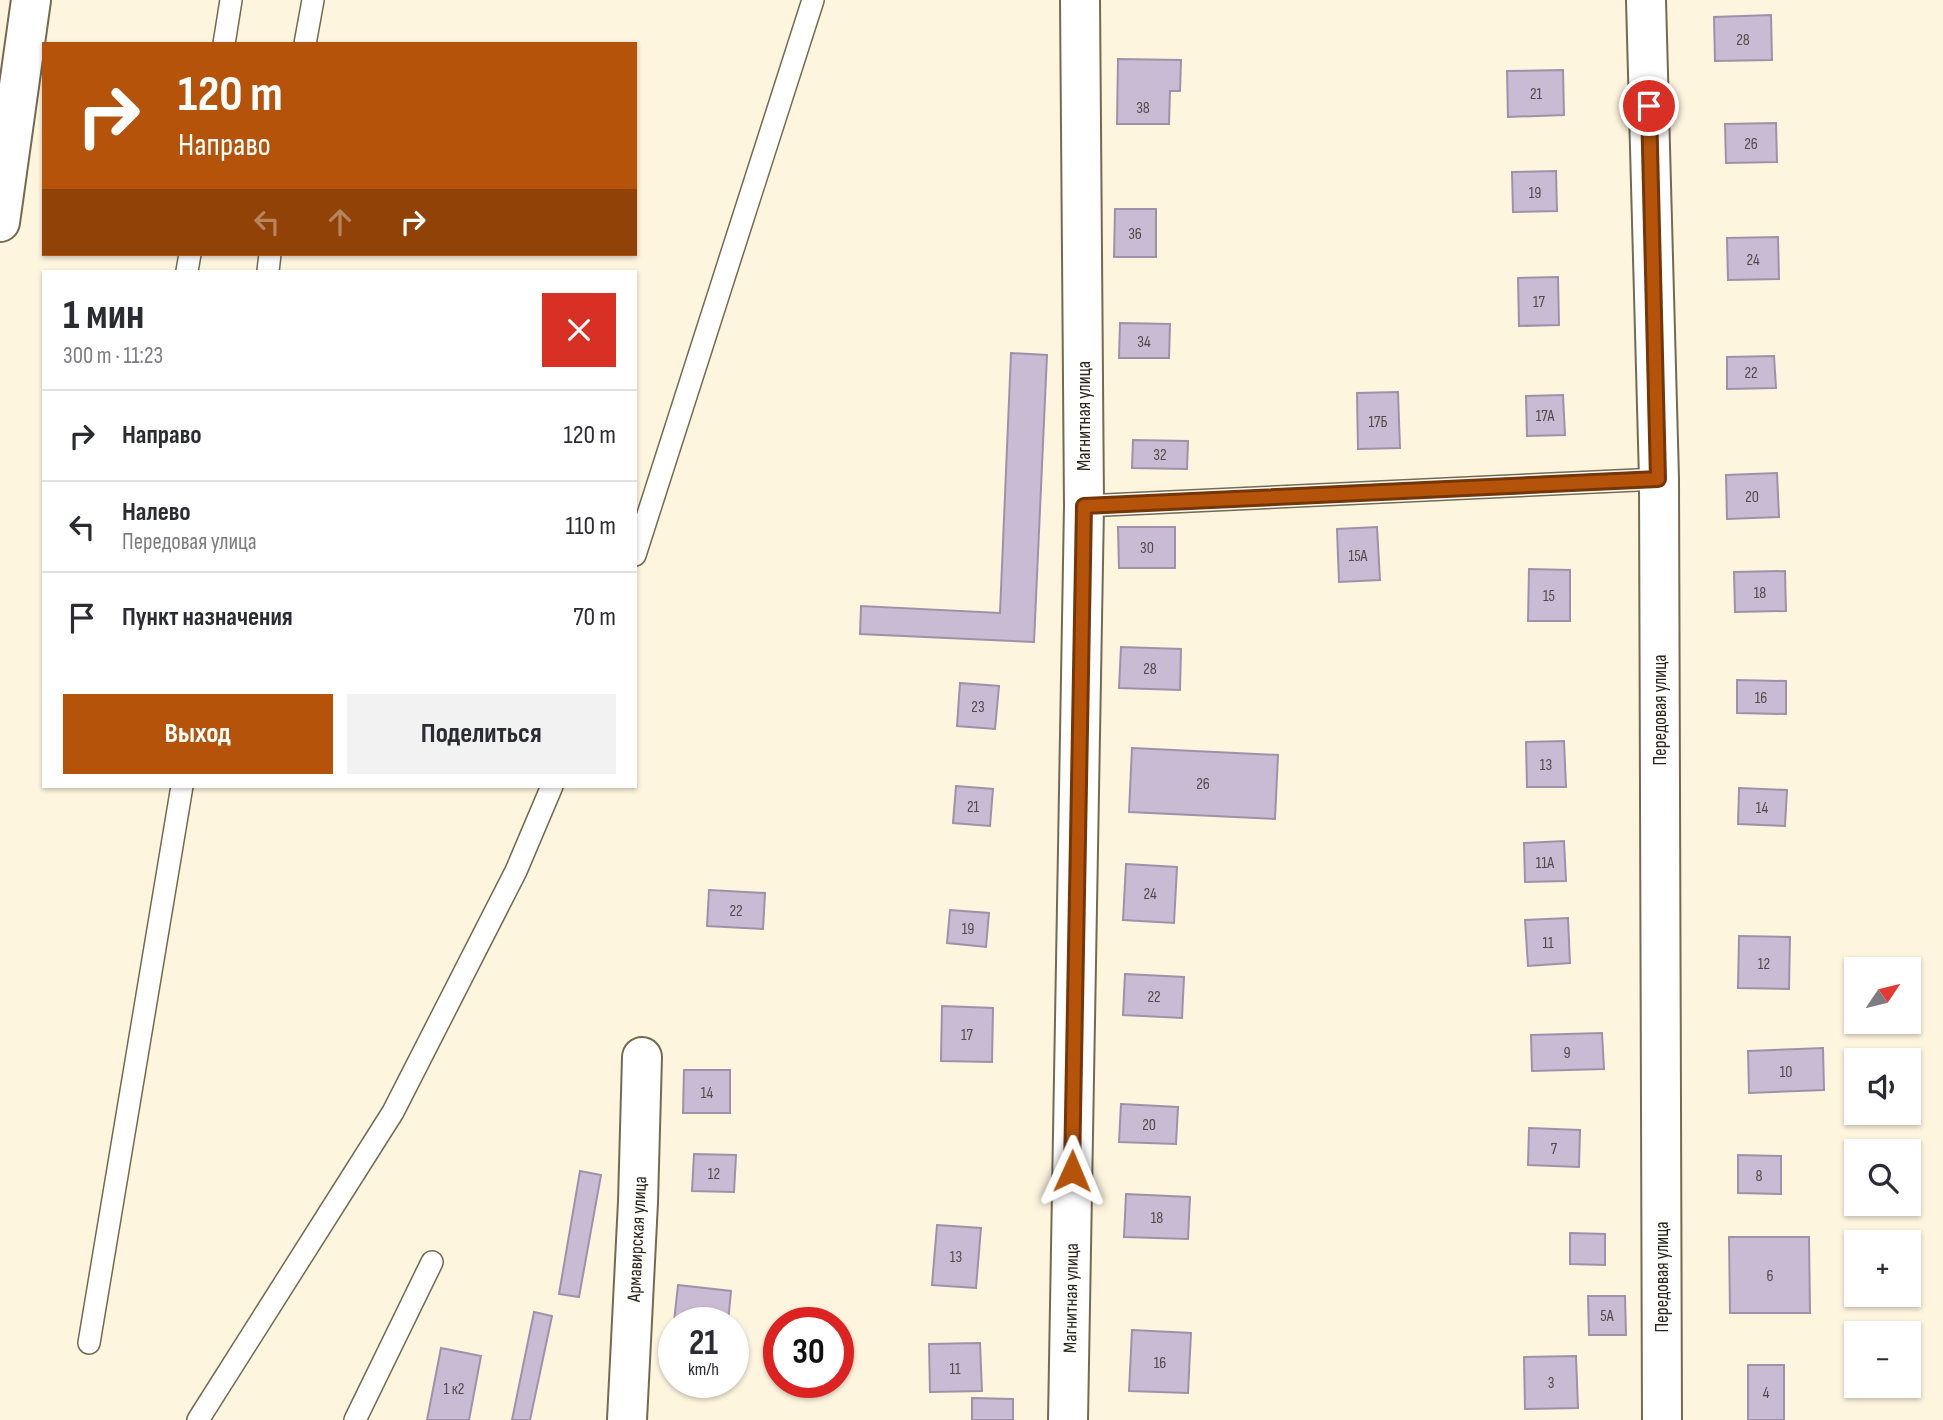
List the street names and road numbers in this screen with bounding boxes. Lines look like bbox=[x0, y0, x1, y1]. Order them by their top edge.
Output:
street label: Магнитная улица bbox=[1073, 361, 1096, 471]
street label: Передовая улица bbox=[1649, 654, 1672, 766]
street label: Армавирская улица bbox=[623, 1176, 652, 1304]
street label: Передовая улица bbox=[1651, 1221, 1674, 1333]
street label: Магнитная улица bbox=[1059, 1243, 1084, 1353]

